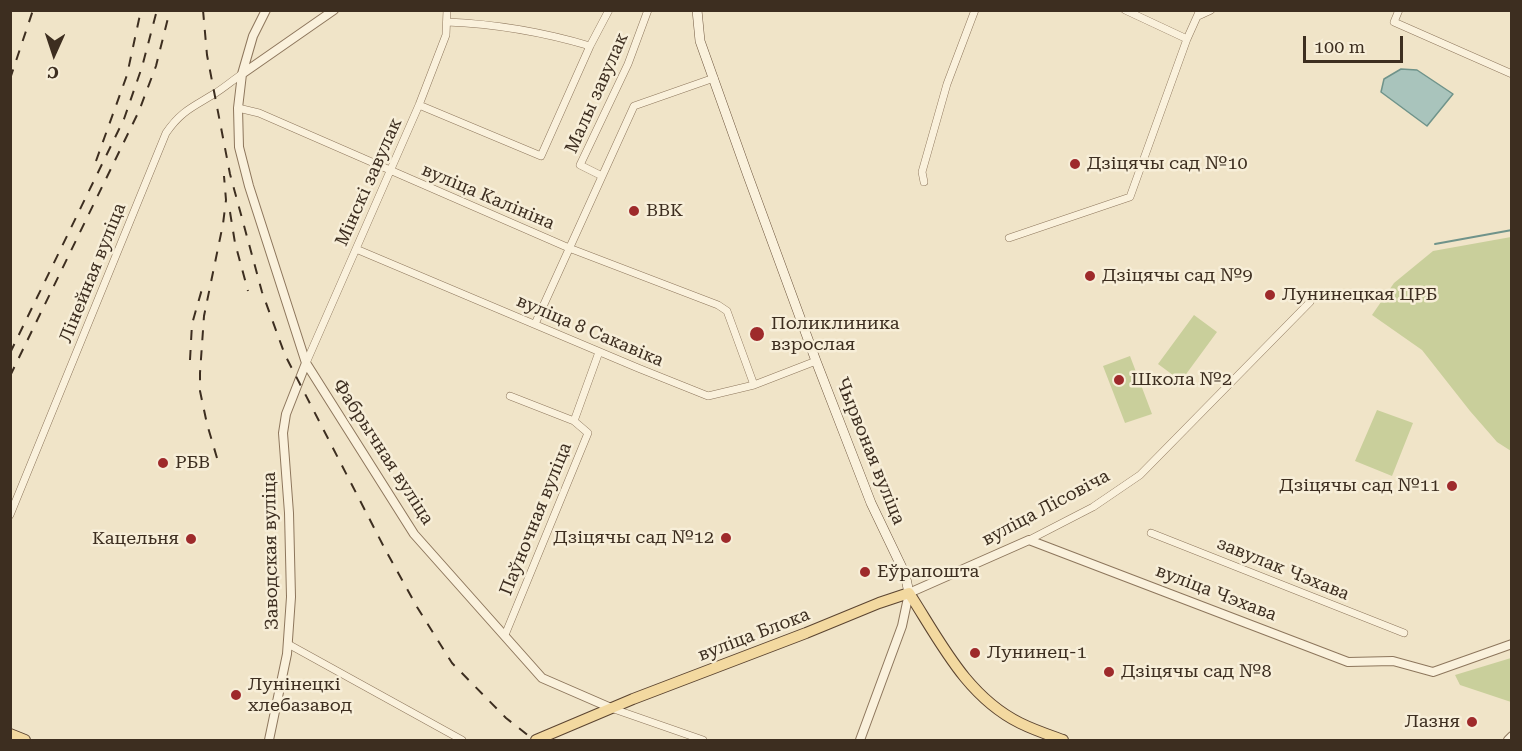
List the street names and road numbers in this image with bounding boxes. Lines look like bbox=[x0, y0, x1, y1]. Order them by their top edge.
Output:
street label: Малы завулак bbox=[561, 29, 633, 157]
street label: Мінскі завулак bbox=[331, 114, 407, 250]
street label: вуліца Калініна bbox=[418, 159, 558, 235]
street label: Лінейная вуліца bbox=[55, 200, 131, 346]
street label: вуліца 8 Сакавіка bbox=[513, 290, 667, 372]
street label: Чырвоная вуліца bbox=[831, 374, 909, 528]
street label: Фабрычная вуліца bbox=[328, 375, 438, 529]
street label: Паўночная вуліца bbox=[495, 439, 577, 599]
street label: вуліца Лісовіча bbox=[978, 465, 1114, 551]
street label: Заводская вуліца bbox=[259, 472, 283, 630]
street label: завулак Чэхава bbox=[1214, 533, 1352, 605]
street label: вуліца Чэхава bbox=[1152, 560, 1280, 626]
street label: вуліца Блока bbox=[695, 604, 813, 666]

